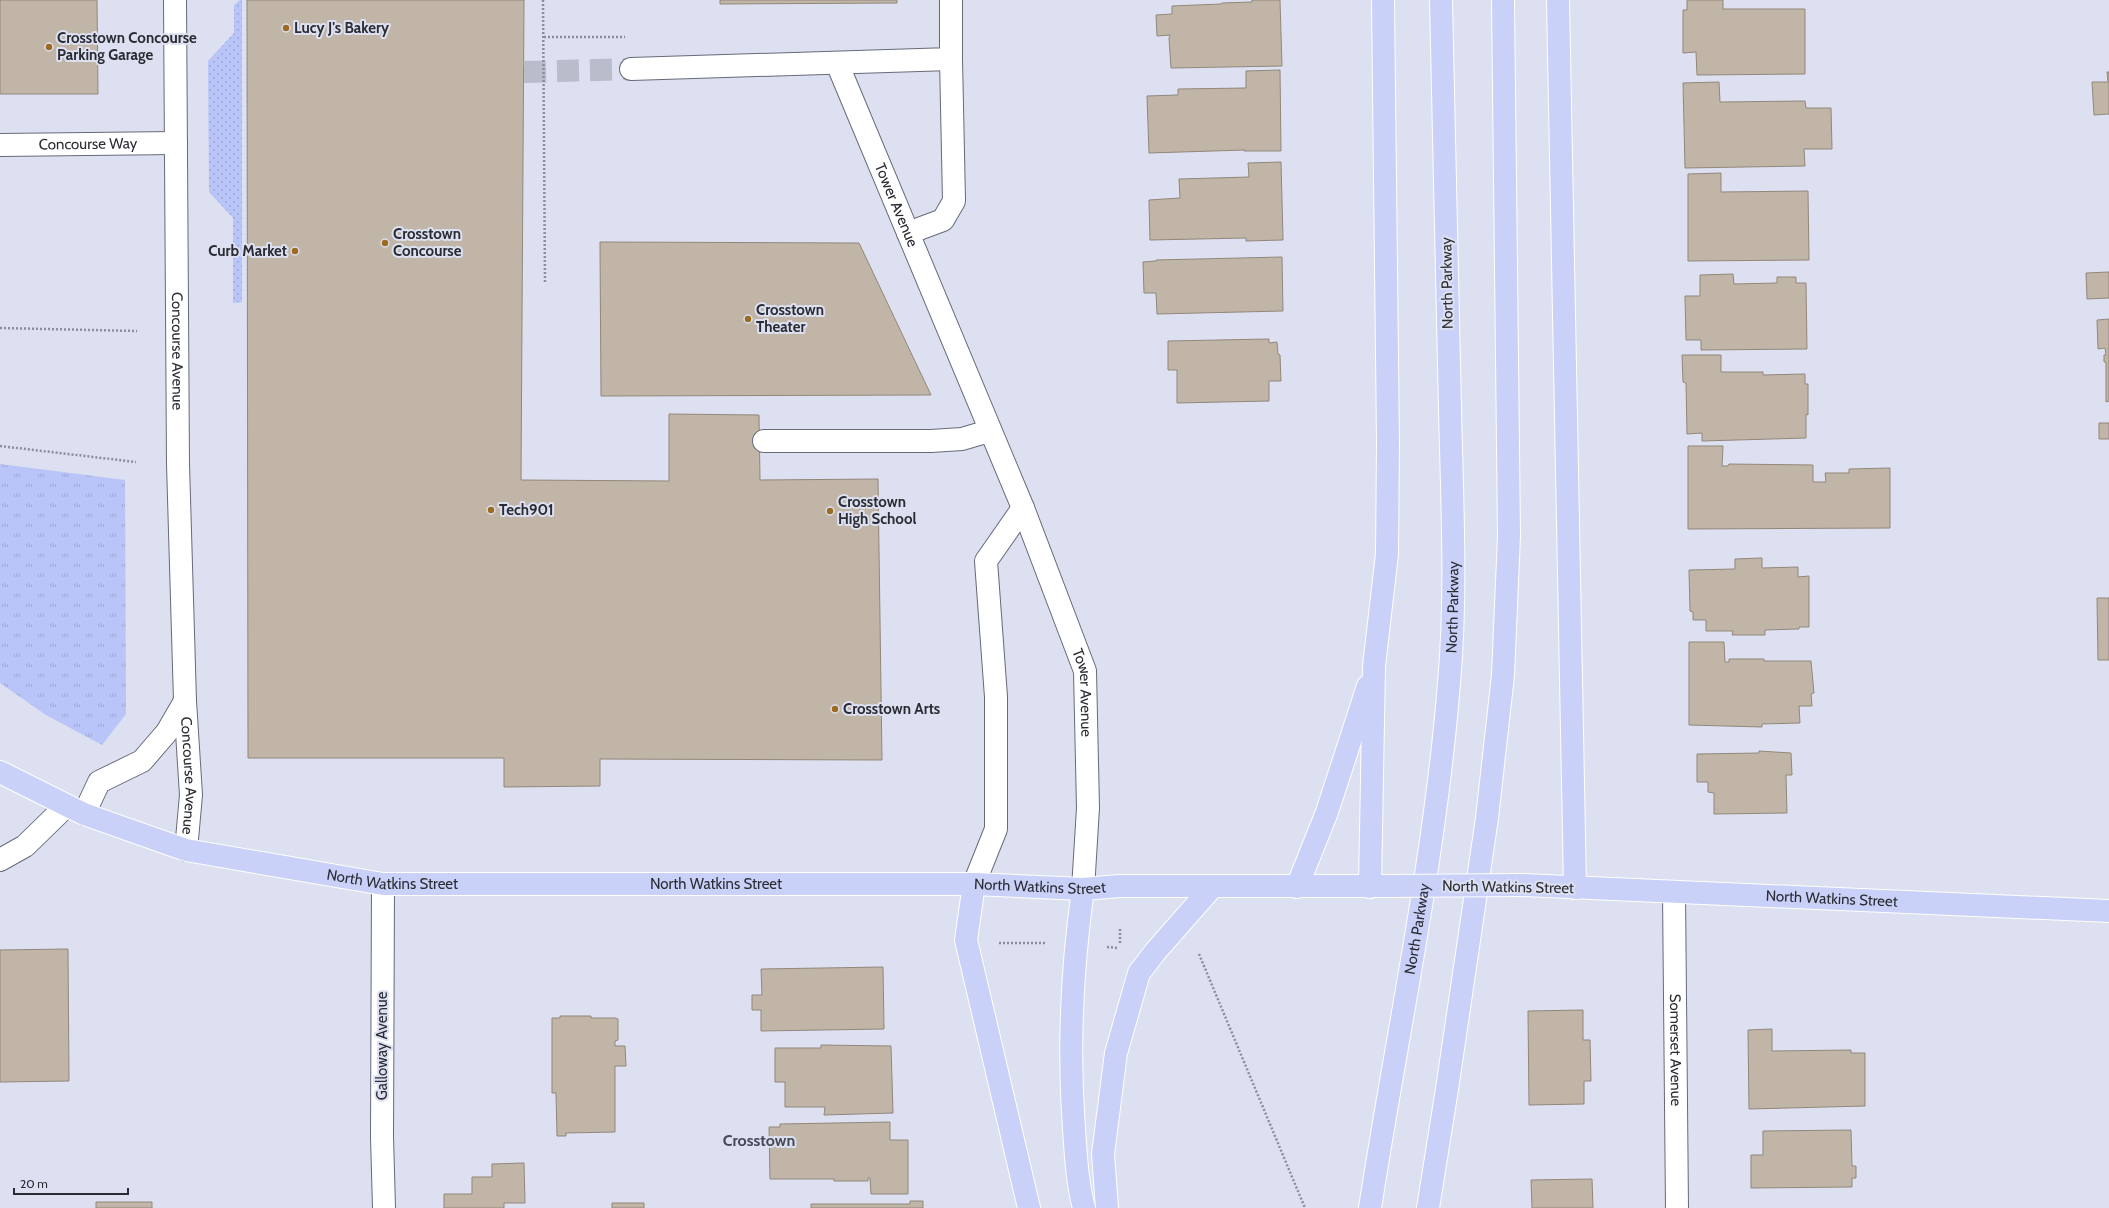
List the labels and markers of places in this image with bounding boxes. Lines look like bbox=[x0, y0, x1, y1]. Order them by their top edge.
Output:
place label: Lucy J's Bakery bbox=[294, 19, 390, 37]
marker: Lucy J's Bakery bbox=[281, 23, 291, 33]
place label: Crosstown Concourse Parking Garage bbox=[57, 29, 197, 64]
marker: Crosstown Concourse Parking Garage bbox=[44, 42, 54, 52]
place label: Crosstown Concourse bbox=[393, 225, 462, 260]
marker: Crosstown Concourse bbox=[380, 238, 390, 248]
place label: Curb Market bbox=[208, 242, 287, 260]
marker: Curb Market bbox=[290, 246, 300, 256]
place label: Crosstown Theater bbox=[756, 301, 824, 336]
marker: Crosstown Theater bbox=[743, 314, 753, 324]
place label: Crosstown High School bbox=[838, 493, 916, 528]
place label: Tech901 bbox=[499, 501, 554, 519]
marker: Tech901 bbox=[486, 505, 496, 515]
marker: Crosstown High School bbox=[825, 506, 835, 516]
place label: Crosstown Arts bbox=[843, 700, 940, 718]
marker: Crosstown Arts bbox=[830, 704, 840, 714]

